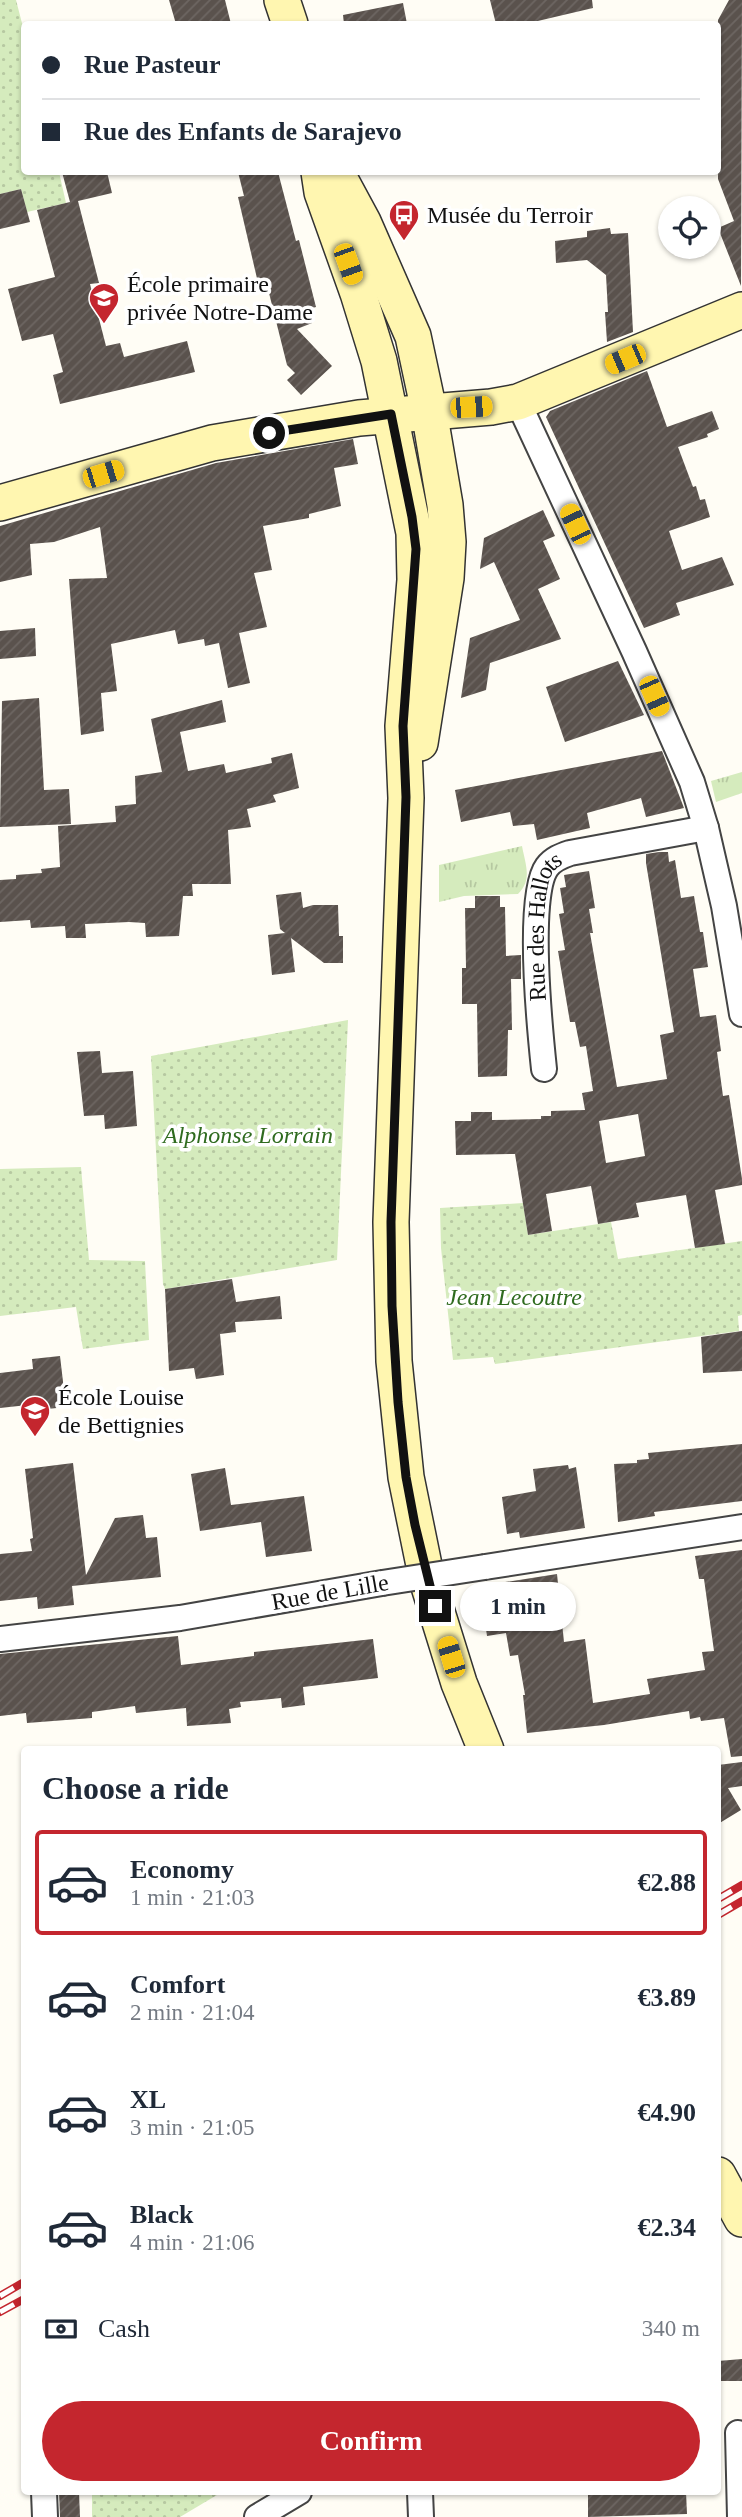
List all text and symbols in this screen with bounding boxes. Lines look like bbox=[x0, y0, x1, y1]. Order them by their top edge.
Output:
text: Rue Pasteur bbox=[84, 50, 220, 79]
text: Rue des Enfants de Sarajevo bbox=[84, 117, 402, 146]
map controls bbox=[658, 196, 721, 259]
button: locate bbox=[658, 196, 721, 259]
bus stop icon: Musée du Terroir bbox=[387, 198, 421, 242]
place label: Musée du Terroir bbox=[427, 202, 593, 228]
car bbox=[331, 241, 366, 287]
place label: École primaire privée Notre-Dame bbox=[127, 271, 313, 325]
school or university icon: École primaire privée Notre-Dame bbox=[87, 281, 121, 325]
car bbox=[602, 341, 649, 377]
car bbox=[450, 395, 493, 419]
route start bbox=[253, 417, 285, 449]
car bbox=[80, 458, 127, 490]
car bbox=[557, 501, 594, 547]
car bbox=[636, 673, 673, 719]
street label: Rue des Hallots bbox=[523, 846, 566, 1002]
park label: Alphonse Lorrain bbox=[161, 1122, 333, 1148]
park label: Jean Lecoutre bbox=[446, 1284, 582, 1310]
place label: École Louise de Bettignies bbox=[58, 1384, 184, 1438]
school or university icon: École Louise de Bettignies bbox=[18, 1394, 52, 1438]
street label: Rue de Lille bbox=[269, 1569, 391, 1615]
callout: 1 min bbox=[460, 1582, 575, 1630]
route end bbox=[419, 1590, 451, 1622]
text: 1 min bbox=[490, 1594, 546, 1619]
car bbox=[435, 1634, 468, 1680]
text: Choose a ride bbox=[42, 1770, 229, 1806]
icon: car bbox=[46, 1851, 109, 1914]
text: Economy bbox=[130, 1855, 234, 1884]
text: €2.88 bbox=[638, 1868, 696, 1897]
text: 1 min · 21:03 bbox=[130, 1885, 255, 1910]
icon: car bbox=[46, 1966, 109, 2029]
text: Comfort bbox=[130, 1970, 225, 1999]
text: €3.89 bbox=[638, 1983, 696, 2012]
text: 2 min · 21:04 bbox=[130, 2000, 255, 2025]
icon: car bbox=[46, 2081, 109, 2144]
text: XL bbox=[130, 2085, 166, 2114]
text: €4.90 bbox=[638, 2098, 696, 2127]
text: 3 min · 21:05 bbox=[130, 2115, 255, 2140]
icon: car bbox=[46, 2196, 109, 2259]
text: Black bbox=[130, 2200, 194, 2229]
text: €2.34 bbox=[638, 2213, 696, 2242]
text: 4 min · 21:06 bbox=[130, 2230, 255, 2255]
icon: cash bbox=[42, 2310, 80, 2348]
text: Cash bbox=[98, 2314, 150, 2343]
text: 340 m bbox=[642, 2316, 700, 2341]
button: Confirm bbox=[42, 2401, 700, 2481]

